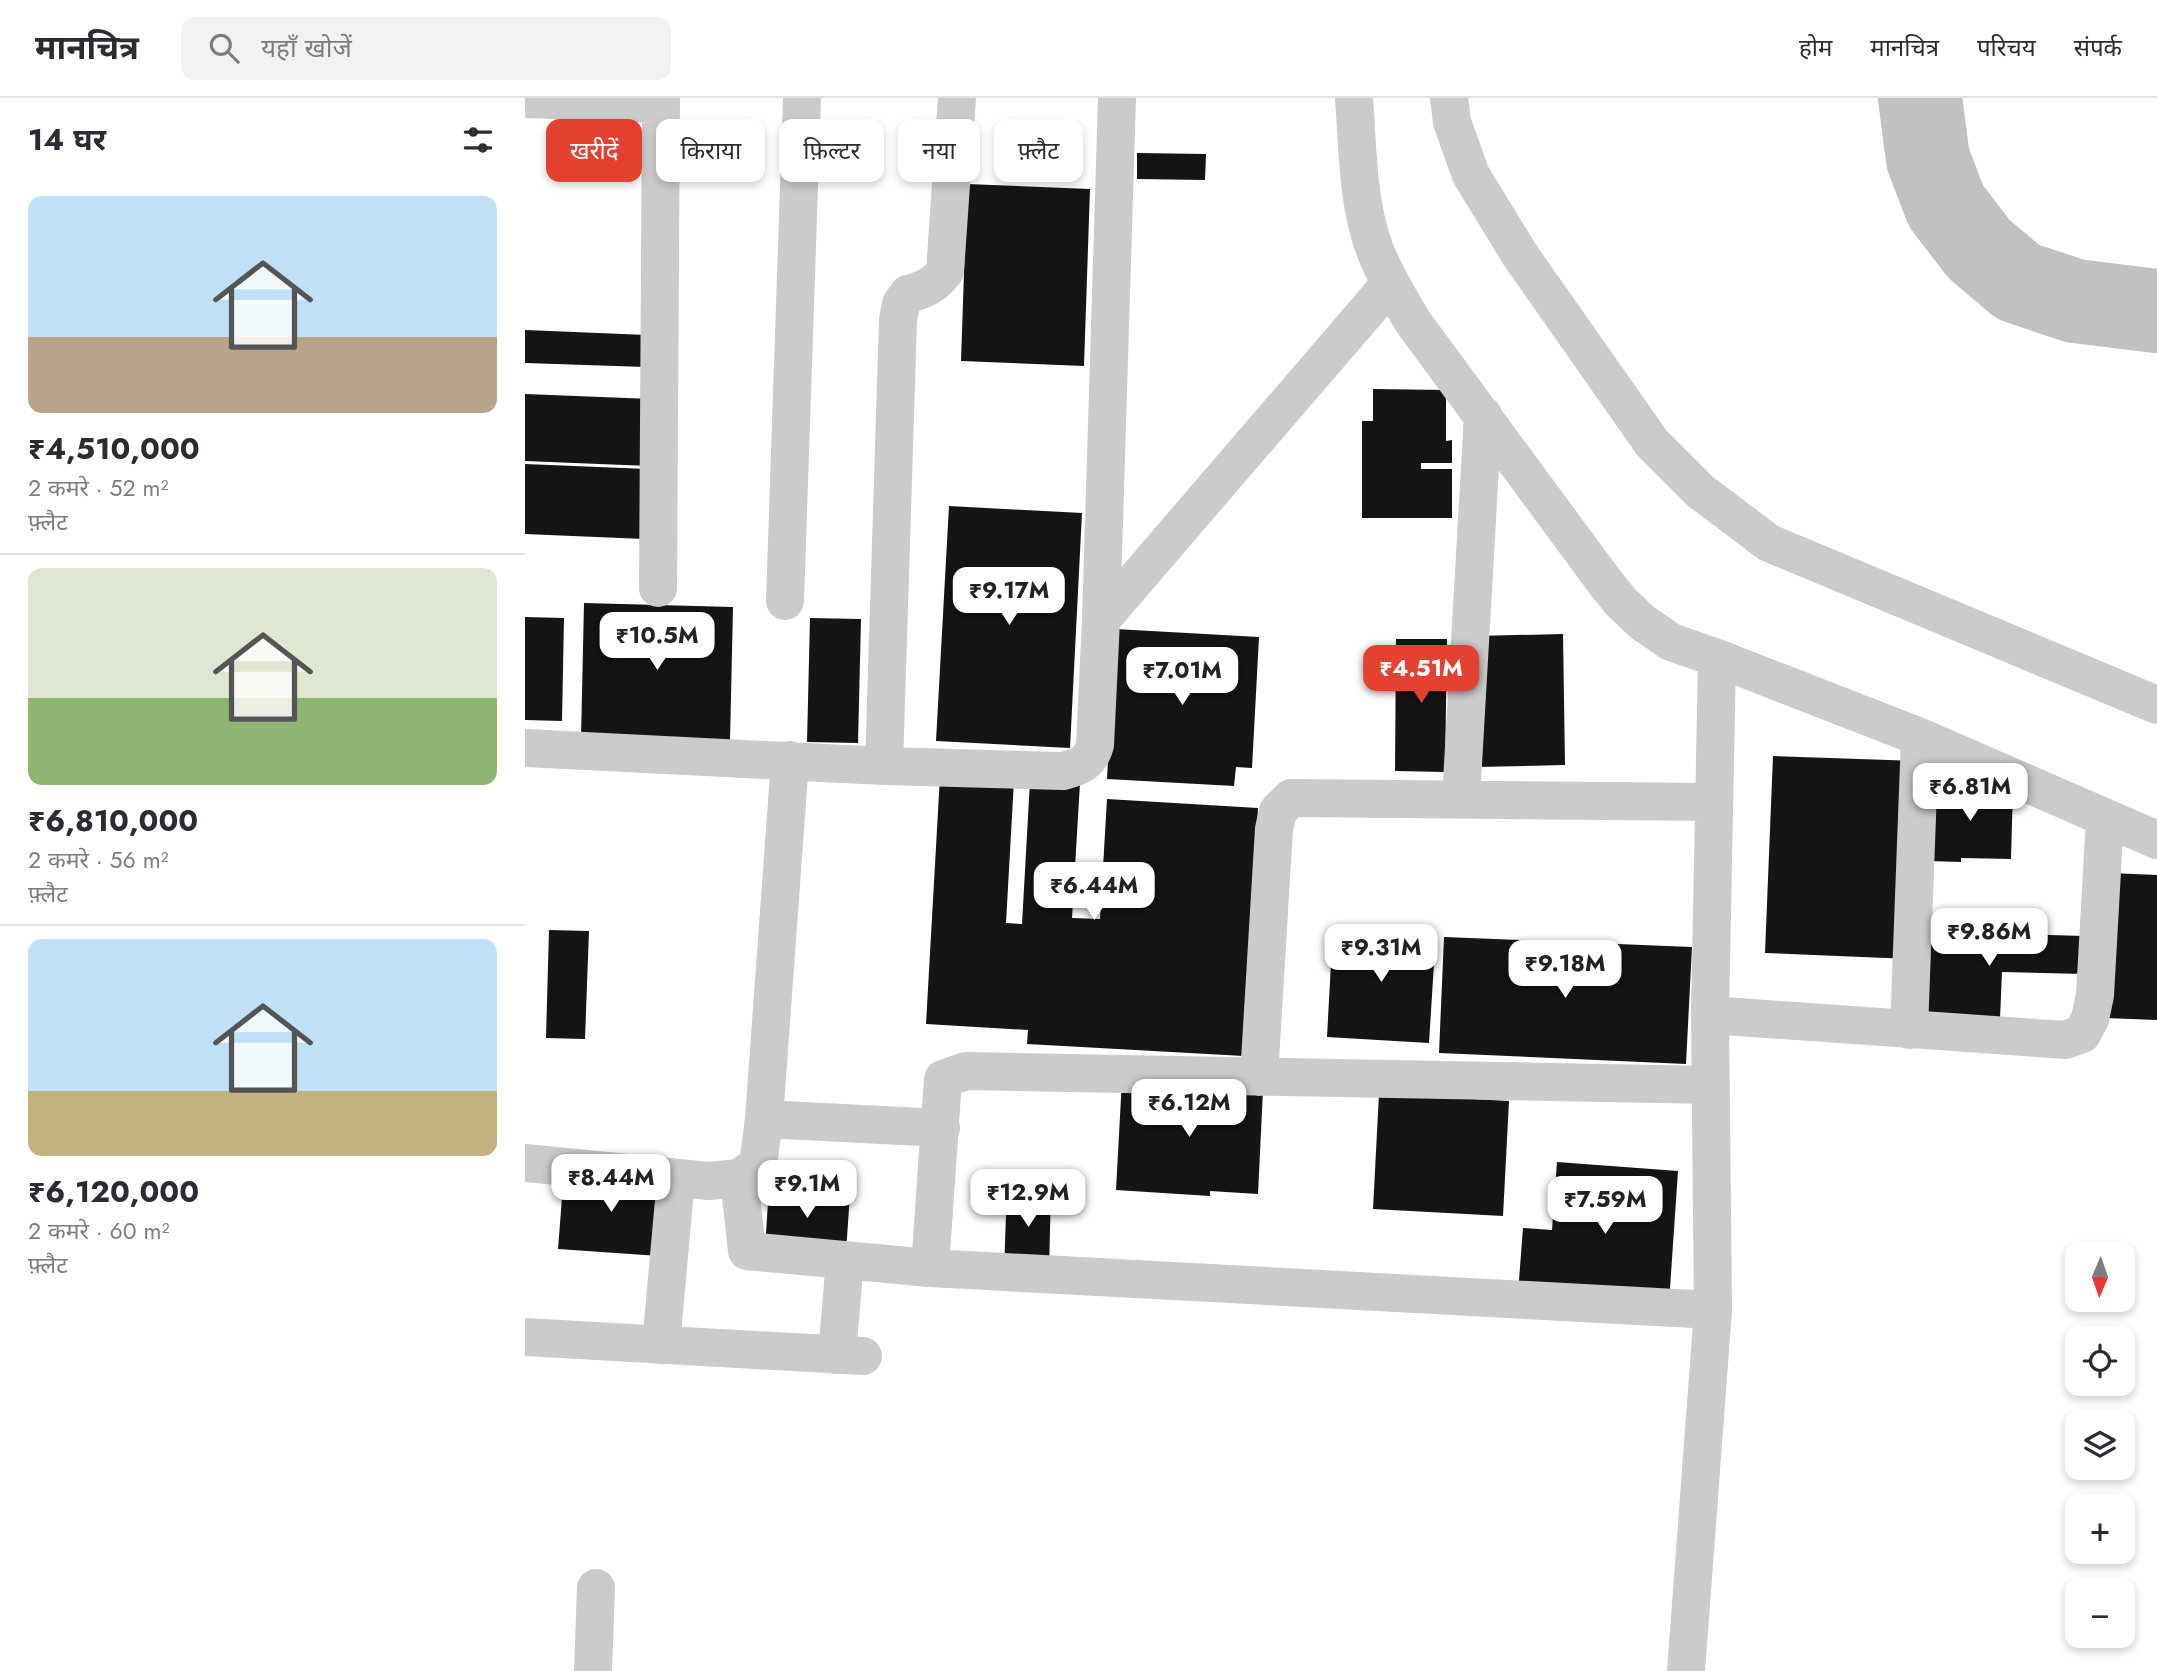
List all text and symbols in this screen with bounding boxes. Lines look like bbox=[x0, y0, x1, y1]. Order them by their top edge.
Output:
search box bbox=[181, 17, 671, 80]
text: मानचित्र bbox=[35, 24, 139, 71]
icon: search bbox=[205, 29, 243, 67]
text: यहाँ खोजें bbox=[261, 29, 352, 67]
text: होम bbox=[1799, 30, 1832, 65]
text: मानचित्र bbox=[1870, 30, 1939, 65]
text: परिचय bbox=[1977, 30, 2036, 65]
text: संपर्क bbox=[2074, 30, 2122, 65]
text: 14 घर bbox=[28, 118, 106, 161]
chip: खरीदें bbox=[546, 119, 642, 182]
chip: किराया bbox=[656, 119, 765, 182]
chip: फ़िल्टर bbox=[779, 119, 884, 182]
chip: नया bbox=[898, 119, 980, 182]
chip: फ़्लैट bbox=[994, 119, 1083, 182]
icon: filters bbox=[459, 121, 497, 159]
icon: home bbox=[200, 242, 326, 368]
text: ₹4,510,000 bbox=[28, 427, 200, 470]
text: 2 कमरे · 52 m² bbox=[28, 471, 168, 505]
text: फ़्लैट bbox=[28, 505, 68, 539]
pin: ₹9.17M bbox=[952, 568, 1066, 627]
text: ₹9.17M bbox=[969, 573, 1049, 607]
pin: ₹10.5M bbox=[600, 612, 714, 672]
icon: home bbox=[200, 614, 326, 740]
text: ₹10.5M bbox=[616, 618, 698, 652]
pin: ₹4.51M bbox=[1364, 646, 1478, 705]
pin: ₹7.01M bbox=[1125, 648, 1239, 707]
text: ₹4.51M bbox=[1379, 651, 1463, 685]
text: ₹7.01M bbox=[1142, 653, 1222, 687]
pin: ₹6.81M bbox=[1913, 764, 2027, 823]
text: ₹6.81M bbox=[1929, 769, 2011, 803]
text: ₹6,810,000 bbox=[28, 799, 198, 842]
text: 2 कमरे · 56 m² bbox=[28, 843, 169, 877]
pin: ₹6.44M bbox=[1037, 862, 1151, 922]
text: ₹6.44M bbox=[1050, 868, 1138, 902]
text: फ़्लैट bbox=[28, 877, 68, 911]
pin: ₹9.86M bbox=[1932, 908, 2046, 968]
text: ₹9.86M bbox=[1947, 914, 2031, 948]
pin: ₹9.31M bbox=[1324, 924, 1438, 984]
text: ₹9.31M bbox=[1341, 930, 1421, 964]
pin: ₹9.18M bbox=[1508, 940, 1622, 1000]
text: ₹9.18M bbox=[1525, 946, 1605, 980]
icon: home bbox=[200, 985, 326, 1111]
pin: ₹6.12M bbox=[1132, 1080, 1246, 1139]
text: ₹6.12M bbox=[1147, 1085, 1231, 1119]
pin: ₹8.44M bbox=[554, 1154, 668, 1214]
text: ₹8.44M bbox=[567, 1160, 655, 1194]
pin: ₹9.1M bbox=[758, 1160, 856, 1220]
text: ₹9.1M bbox=[774, 1166, 840, 1200]
text: ₹6,120,000 bbox=[28, 1170, 199, 1213]
pin: ₹12.9M bbox=[971, 1170, 1085, 1229]
text: ₹12.9M bbox=[986, 1175, 1070, 1209]
pin: ₹7.59M bbox=[1548, 1176, 1662, 1236]
text: ₹7.59M bbox=[1564, 1182, 1646, 1216]
text: 2 कमरे · 60 m² bbox=[28, 1214, 169, 1248]
north arrow bbox=[2065, 1242, 2135, 1312]
map controls bbox=[2065, 1242, 2135, 1648]
text: फ़्लैट bbox=[28, 1248, 68, 1282]
button: locate bbox=[2065, 1326, 2135, 1396]
button: layers bbox=[2065, 1410, 2135, 1480]
button: + bbox=[2065, 1494, 2135, 1564]
button: − bbox=[2065, 1578, 2135, 1648]

